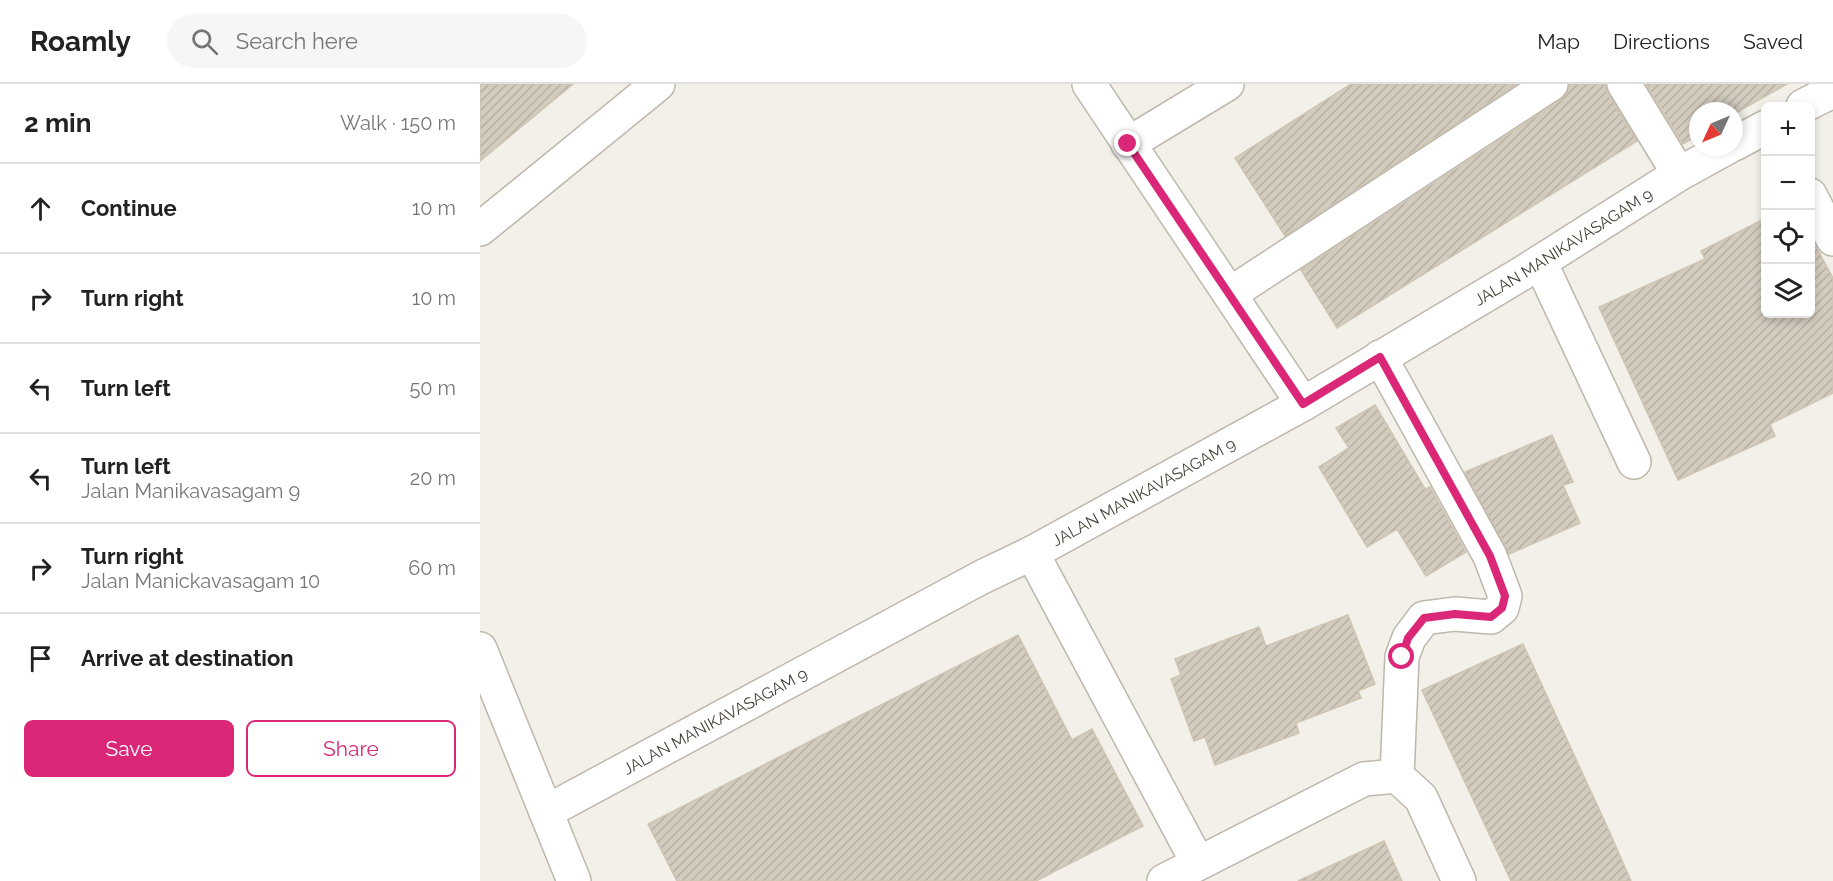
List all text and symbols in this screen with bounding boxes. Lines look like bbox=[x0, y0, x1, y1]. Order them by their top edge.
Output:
search box bbox=[167, 14, 587, 68]
text: Roamly bbox=[30, 25, 131, 58]
icon: search bbox=[188, 25, 221, 58]
text: Search here bbox=[236, 28, 358, 54]
text: Map bbox=[1537, 29, 1580, 54]
text: Directions bbox=[1613, 29, 1710, 54]
text: Saved bbox=[1743, 29, 1803, 54]
north arrow bbox=[1689, 102, 1743, 156]
map controls bbox=[1761, 102, 1815, 318]
button: + bbox=[1761, 102, 1815, 156]
text: 2 min bbox=[24, 108, 91, 138]
text: Walk · 150 m bbox=[340, 111, 456, 135]
route end bbox=[1114, 130, 1140, 156]
button: − bbox=[1761, 156, 1815, 210]
street label: JALAN MANIKAVASAGAM 9 bbox=[1471, 184, 1656, 309]
icon: ahead bbox=[24, 192, 57, 225]
text: Continue bbox=[81, 195, 177, 221]
text: 10 m bbox=[412, 196, 456, 220]
button: locate bbox=[1761, 210, 1815, 264]
button: layers bbox=[1761, 264, 1815, 318]
icon: right bbox=[24, 282, 57, 315]
text: Turn right bbox=[81, 285, 184, 311]
text: 10 m bbox=[412, 286, 456, 310]
icon: left bbox=[24, 372, 57, 405]
text: Turn left bbox=[81, 375, 171, 401]
text: 50 m bbox=[409, 376, 456, 400]
street label: JALAN MANIKAVASAGAM 9 bbox=[1048, 434, 1239, 550]
text: Turn left bbox=[81, 453, 171, 479]
icon: left bbox=[24, 462, 57, 495]
text: 20 m bbox=[410, 466, 456, 490]
text: Jalan Manikavasagam 9 bbox=[81, 479, 300, 503]
text: Turn right bbox=[81, 543, 184, 569]
icon: right bbox=[24, 552, 57, 585]
text: 60 m bbox=[408, 556, 456, 580]
text: Jalan Manickavasagam 10 bbox=[81, 569, 320, 593]
icon: arrive bbox=[24, 642, 57, 675]
route start bbox=[1388, 643, 1414, 669]
text: Arrive at destination bbox=[81, 645, 294, 671]
street label: JALAN MANIKAVASAGAM 9 bbox=[620, 664, 810, 778]
button: Save bbox=[24, 720, 234, 777]
button: Share bbox=[246, 720, 456, 777]

